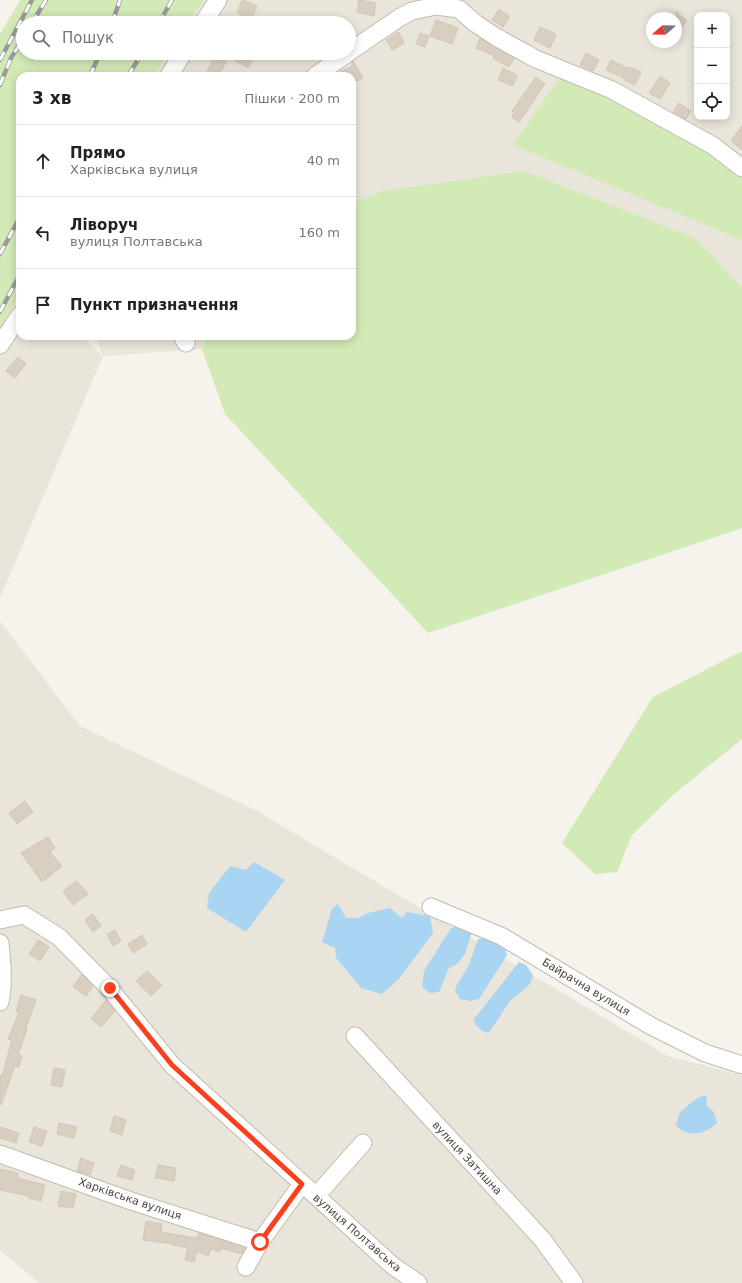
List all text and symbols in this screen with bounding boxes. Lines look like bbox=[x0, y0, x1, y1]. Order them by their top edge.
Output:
north arrow bbox=[646, 12, 682, 48]
map controls bbox=[694, 12, 730, 120]
button: + bbox=[694, 12, 730, 48]
search box bbox=[16, 16, 356, 60]
icon: search bbox=[30, 27, 52, 49]
text: Пошук bbox=[62, 29, 114, 47]
button: − bbox=[694, 48, 730, 84]
button: locate bbox=[694, 84, 730, 120]
text: 3 хв bbox=[32, 88, 71, 108]
text: Пішки · 200 m bbox=[244, 91, 340, 106]
text: Прямо bbox=[70, 144, 126, 162]
icon: ahead bbox=[32, 150, 54, 172]
text: 40 m bbox=[307, 153, 340, 168]
text: Харківська вулиця bbox=[70, 162, 198, 177]
text: Ліворуч bbox=[70, 216, 138, 234]
icon: left bbox=[32, 222, 54, 244]
text: 160 m bbox=[298, 225, 340, 240]
text: вулиця Полтавська bbox=[70, 234, 203, 249]
icon: arrive bbox=[32, 294, 54, 316]
text: Пункт призначення bbox=[70, 296, 238, 314]
street label: Байрачна вулиця bbox=[540, 956, 632, 1018]
route end bbox=[101, 979, 119, 997]
street label: вулиця Затишна bbox=[429, 1118, 505, 1198]
street label: Харківська вулиця bbox=[77, 1175, 183, 1223]
street label: вулиця Полтавська bbox=[310, 1191, 404, 1275]
route start bbox=[251, 1233, 269, 1251]

